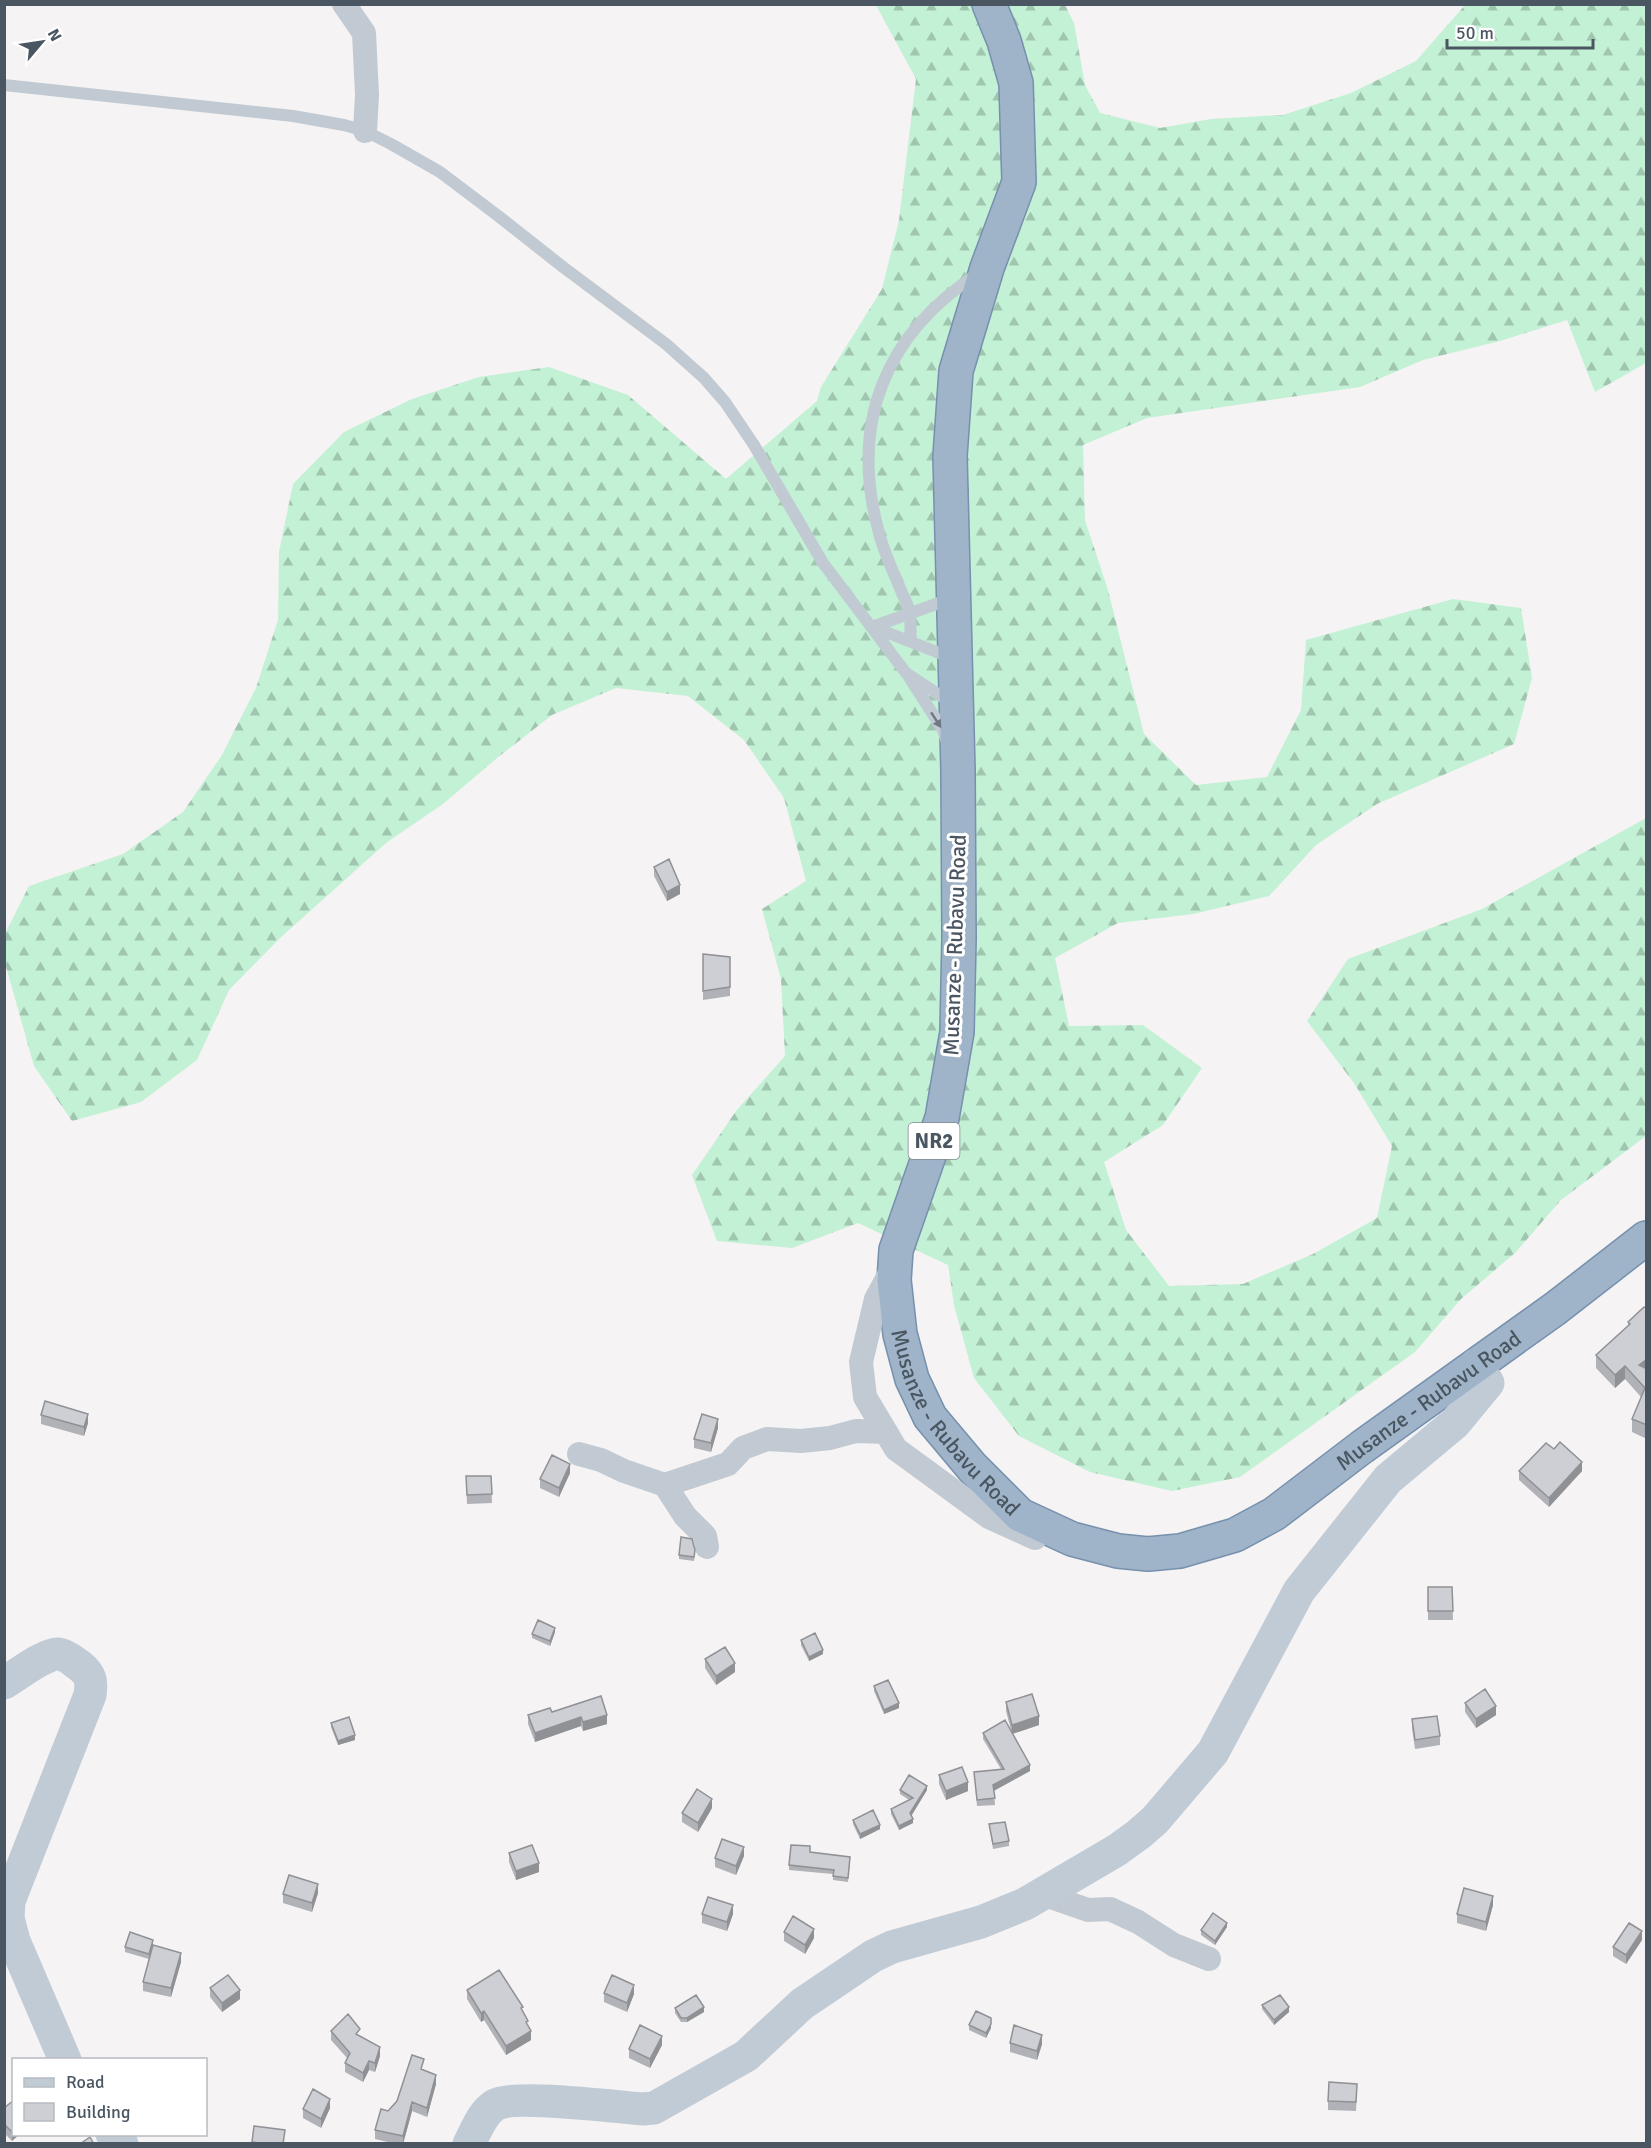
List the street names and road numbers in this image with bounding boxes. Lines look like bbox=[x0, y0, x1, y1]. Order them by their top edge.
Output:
street label: Musanze - Rubavu Road bbox=[937, 834, 972, 1056]
road number: NR2 bbox=[908, 1123, 960, 1159]
street label: Musanze - Rubavu Road bbox=[1330, 1325, 1526, 1476]
street label: Musanze - Rubavu Road bbox=[885, 1326, 1026, 1522]

